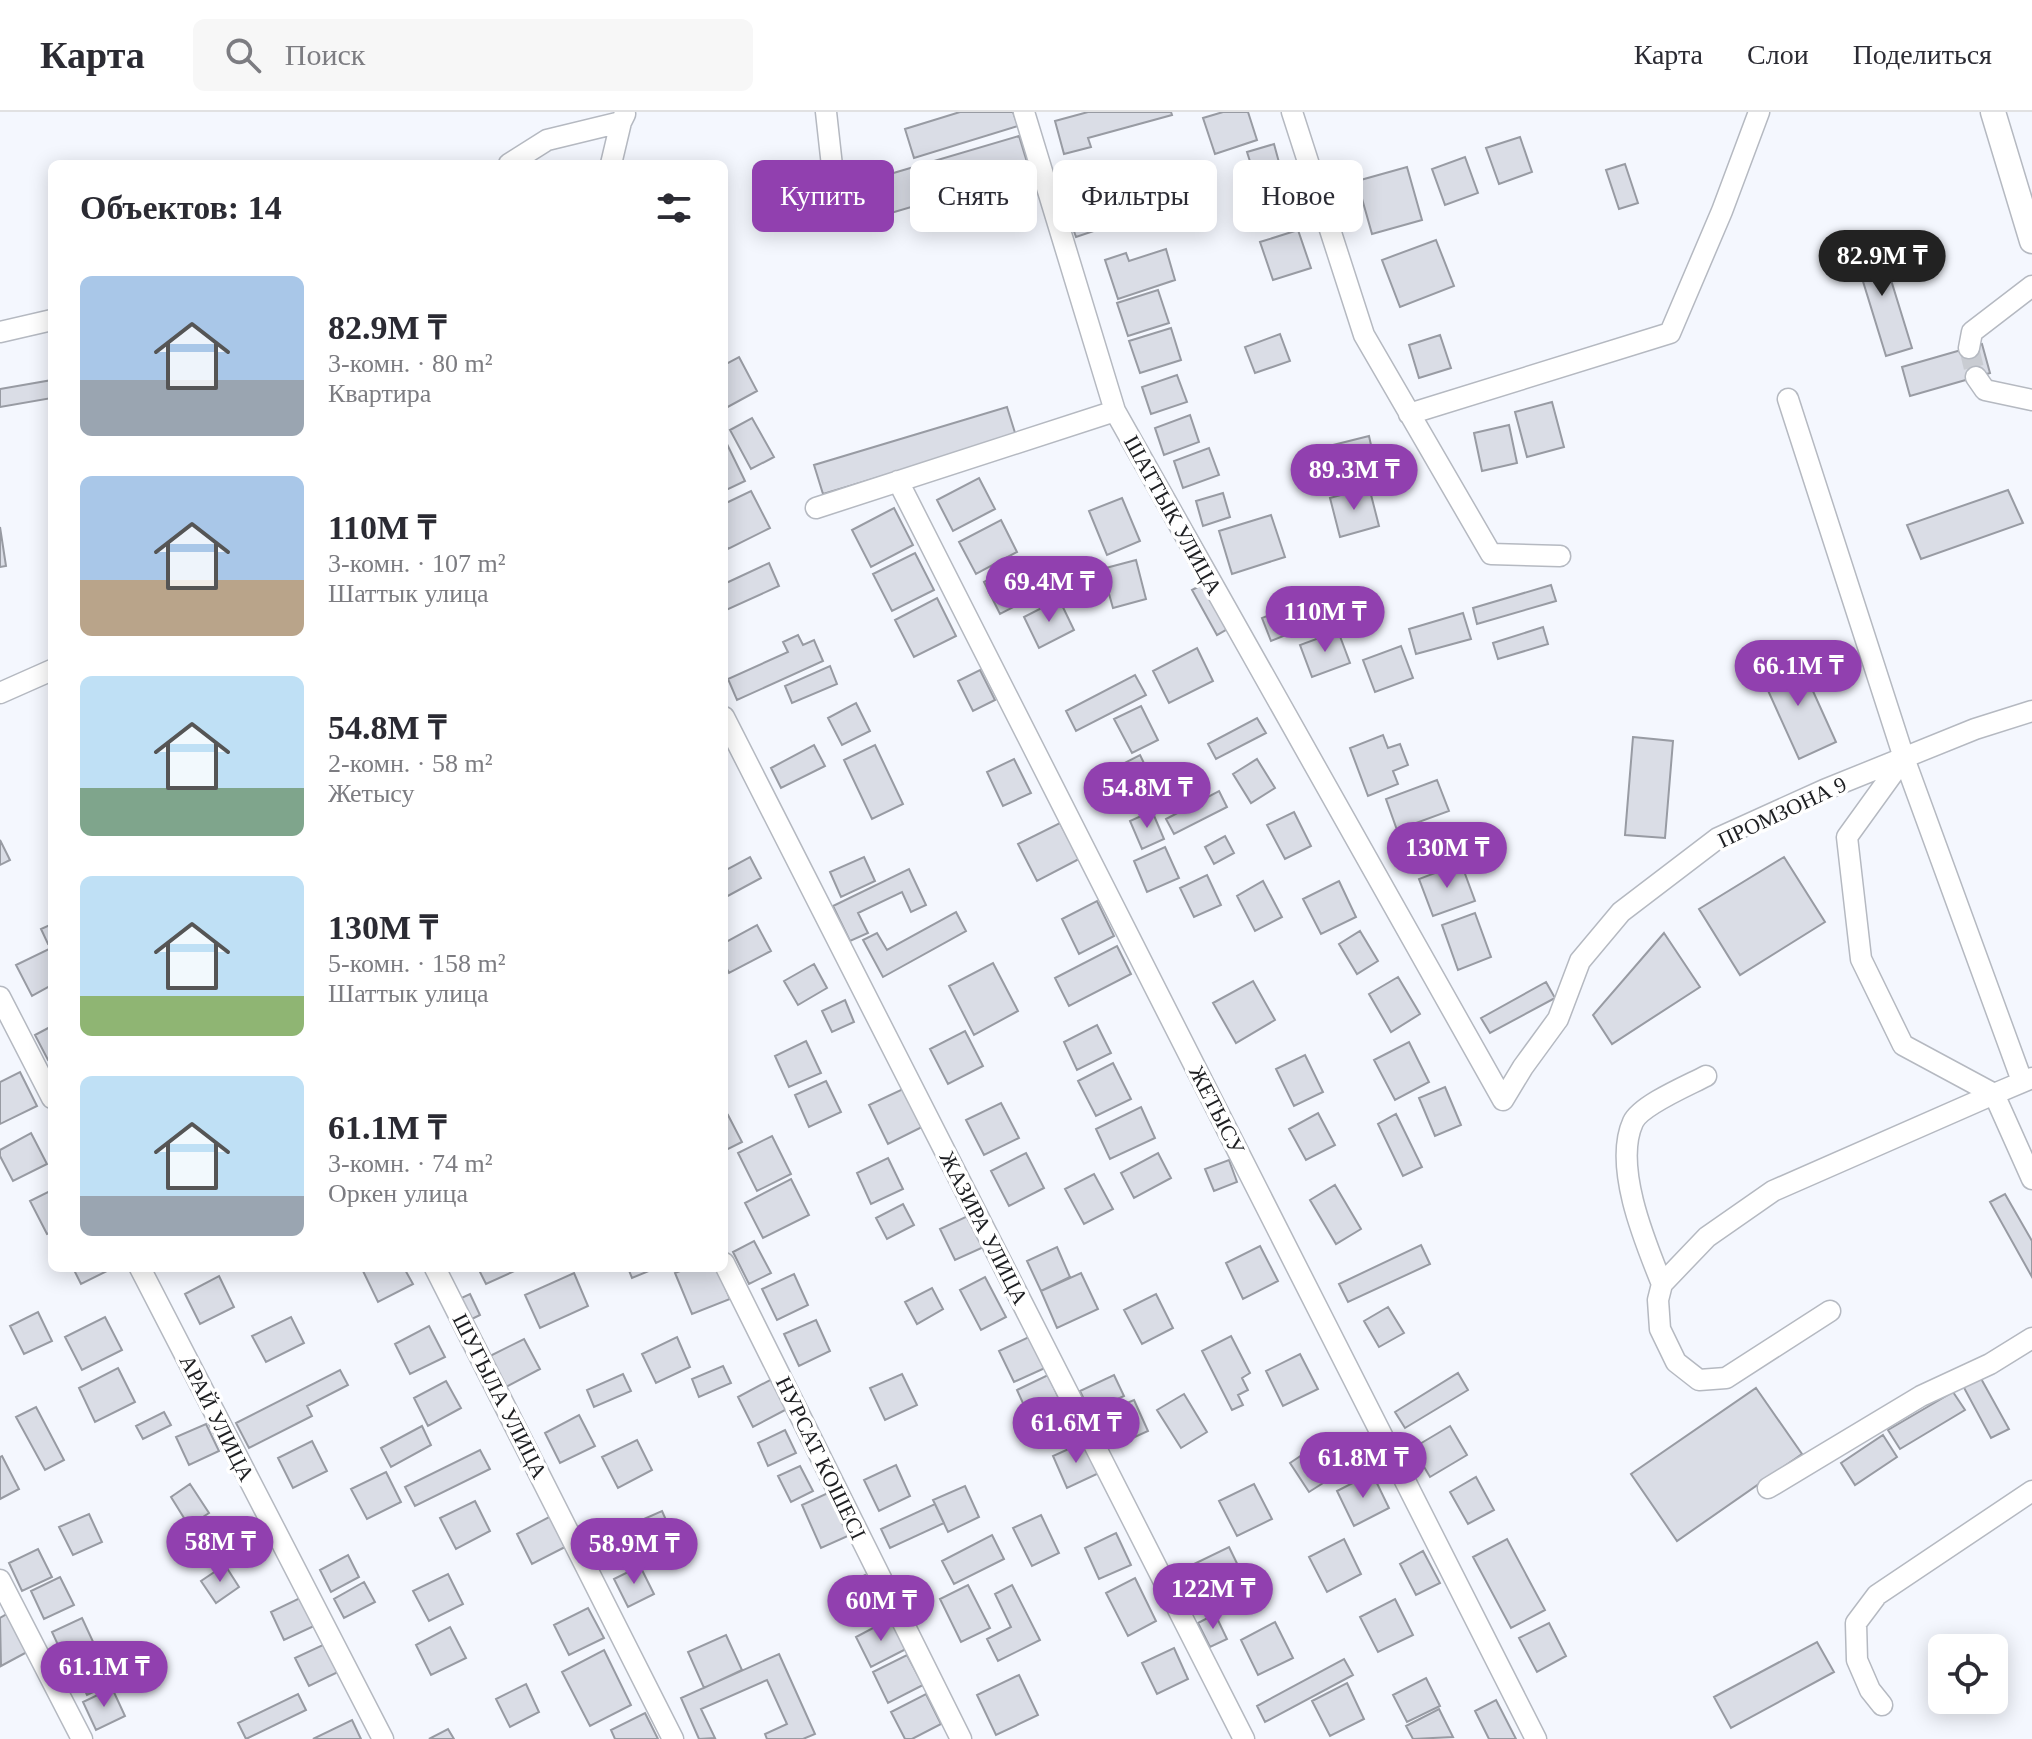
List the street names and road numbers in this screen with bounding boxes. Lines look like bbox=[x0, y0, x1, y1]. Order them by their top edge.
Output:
street label: ШАТТЫК УЛИЦА bbox=[1119, 431, 1227, 599]
street label: ПРОМЗОНА 9 bbox=[1714, 771, 1850, 853]
street label: ЖЕТЫСУ bbox=[1184, 1062, 1250, 1159]
street label: ЖАЗИРА УЛИЦА bbox=[935, 1147, 1033, 1309]
street label: ШУГЫЛА УЛИЦА bbox=[448, 1309, 552, 1483]
street label: АРАЙ УЛИЦА bbox=[174, 1351, 260, 1485]
street label: НУРСАТ КОШЕСI bbox=[771, 1372, 871, 1544]

